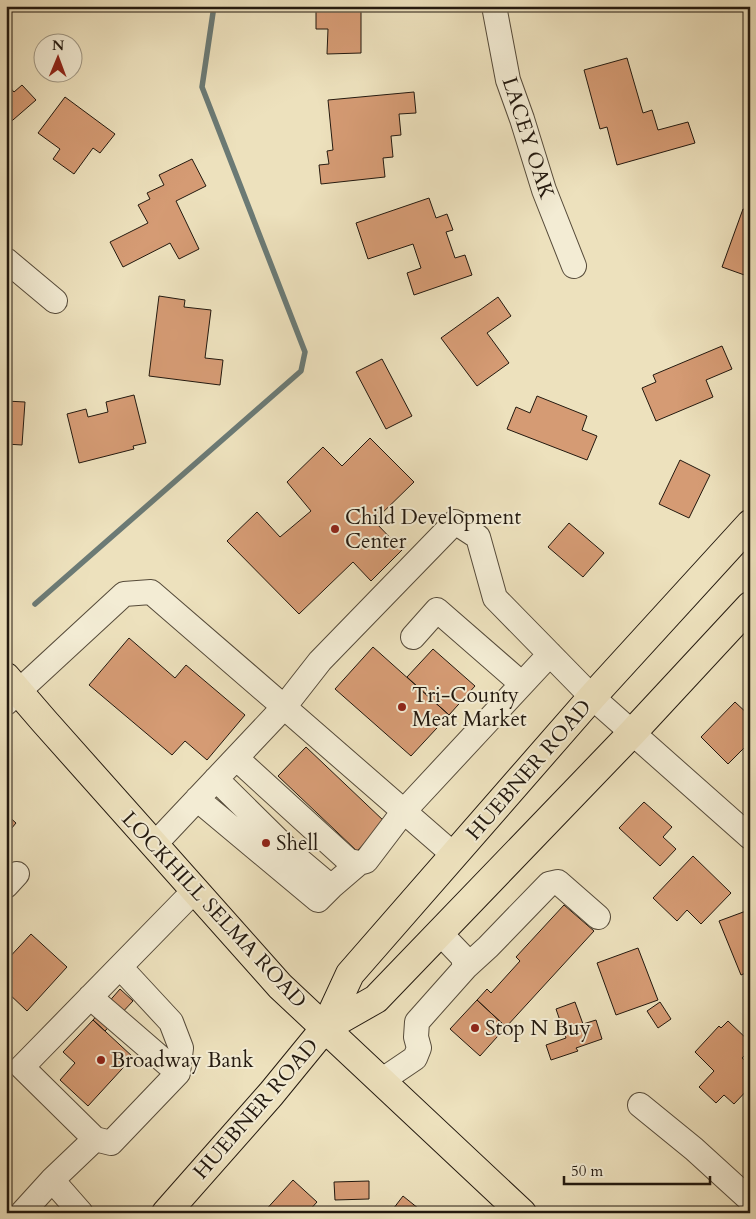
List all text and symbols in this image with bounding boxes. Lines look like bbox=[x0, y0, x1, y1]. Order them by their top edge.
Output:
north arrow bbox=[32, 32, 82, 82]
text: N bbox=[52, 36, 64, 55]
street label: LACEY OAK bbox=[495, 73, 561, 203]
place label: Child Development Center bbox=[345, 503, 522, 556]
marker: Child Development Center bbox=[329, 523, 341, 535]
place label: Tri-County Meat Market bbox=[412, 681, 527, 734]
street label: HUEBNER ROAD bbox=[460, 693, 598, 847]
marker: Tri-County Meat Market bbox=[396, 701, 408, 713]
street label: LOCKHILL SELMA ROAD bbox=[115, 805, 313, 1015]
place label: Shell bbox=[276, 829, 318, 858]
marker: Shell bbox=[260, 837, 272, 849]
place label: Stop N Buy bbox=[485, 1014, 591, 1043]
marker: Stop N Buy bbox=[469, 1022, 481, 1034]
street label: HUEBNER ROAD bbox=[187, 1032, 325, 1186]
place label: Broadway Bank bbox=[111, 1046, 254, 1075]
marker: Broadway Bank bbox=[95, 1054, 107, 1066]
scale bar bbox=[564, 1154, 710, 1186]
text: 50 m bbox=[571, 1161, 603, 1181]

